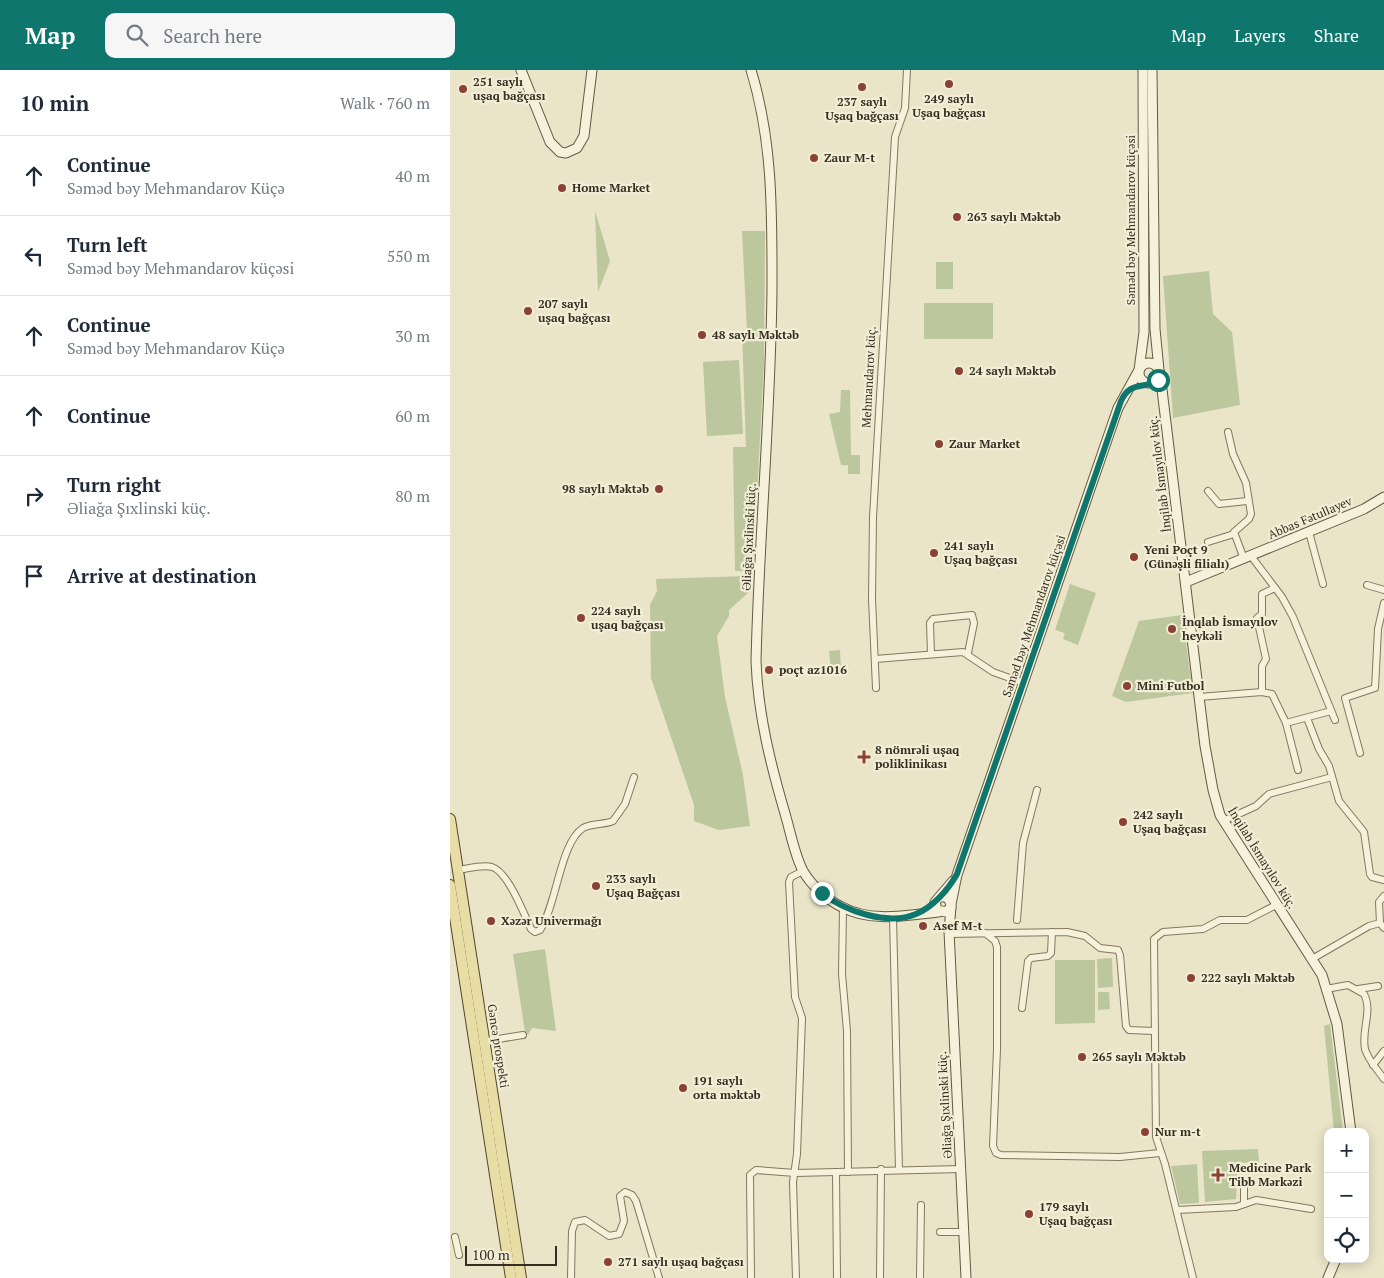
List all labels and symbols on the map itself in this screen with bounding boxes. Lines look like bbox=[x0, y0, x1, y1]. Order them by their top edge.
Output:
place label: 251 saylı uşaq bağçası bbox=[473, 74, 545, 103]
marker: 249 saylı Uşaq bağçası bbox=[943, 78, 955, 90]
marker: 237 saylı Uşaq bağçası bbox=[856, 81, 868, 93]
marker: 251 saylı uşaq bağçası bbox=[457, 83, 469, 95]
place label: 249 saylı Uşaq bağçası bbox=[912, 91, 986, 120]
place label: 237 saylı Uşaq bağçası bbox=[825, 94, 899, 123]
street label: Səməd bəy Mehmandarov küçəsi bbox=[1123, 134, 1138, 305]
place label: Zaur M-t bbox=[824, 150, 875, 165]
marker: Zaur M-t bbox=[808, 152, 820, 164]
place label: Home Market bbox=[572, 180, 650, 195]
marker: Home Market bbox=[556, 182, 568, 194]
place label: 263 saylı Məktəb bbox=[967, 209, 1061, 224]
marker: 263 saylı Məktəb bbox=[951, 211, 963, 223]
place label: 207 saylı uşaq bağçası bbox=[538, 296, 610, 325]
marker: 207 saylı uşaq bağçası bbox=[522, 305, 534, 317]
street label: Mehmandarov küç. bbox=[858, 326, 879, 428]
place label: 48 saylı Məktəb bbox=[712, 327, 799, 342]
marker: 48 saylı Məktəb bbox=[696, 329, 708, 341]
place label: 24 saylı Məktəb bbox=[969, 363, 1056, 378]
marker: 24 saylı Məktəb bbox=[953, 365, 965, 377]
route start bbox=[1147, 369, 1170, 392]
street label: İnqilab İsmayılov küç. bbox=[1145, 415, 1174, 533]
place label: Zaur Market bbox=[949, 436, 1020, 451]
marker: Zaur Market bbox=[933, 438, 945, 450]
place label: 98 saylı Məktəb bbox=[562, 481, 649, 496]
marker: 98 saylı Məktəb bbox=[653, 483, 665, 495]
street label: Əliağa Şıxlinski küç. bbox=[738, 483, 759, 591]
street label: Abbas Fətullayev bbox=[1266, 493, 1355, 542]
street label: Səməd bəy Mehmandarov küçəsi bbox=[999, 532, 1068, 699]
place label: 241 saylı Uşaq bağçası bbox=[944, 538, 1018, 567]
place label: Yeni Poçt 9 (Günəşli filialı) bbox=[1144, 542, 1229, 571]
marker: 241 saylı Uşaq bağçası bbox=[928, 547, 940, 559]
marker: Yeni Poçt 9 (Günəşli filialı) bbox=[1128, 551, 1140, 563]
place label: 224 saylı uşaq bağçası bbox=[591, 603, 663, 632]
marker: 224 saylı uşaq bağçası bbox=[575, 612, 587, 624]
place label: İnqlab İsmayılov heykəli bbox=[1182, 614, 1278, 643]
marker: İnqlab İsmayılov heykəli bbox=[1166, 623, 1178, 635]
place label: poçt az1016 bbox=[779, 662, 847, 677]
marker: poçt az1016 bbox=[763, 664, 775, 676]
place label: Mini Futbol bbox=[1137, 678, 1204, 693]
marker: Mini Futbol bbox=[1121, 680, 1133, 692]
place label: 8 nömrəli uşaq poliklinikası bbox=[875, 742, 959, 771]
marker: 8 nömrəli uşaq poliklinikası bbox=[857, 750, 871, 764]
street label: İnqilab İsmayılov küç. bbox=[1225, 804, 1300, 911]
place label: 242 saylı Uşaq bağçası bbox=[1133, 807, 1207, 836]
marker: 242 saylı Uşaq bağçası bbox=[1117, 816, 1129, 828]
place label: 233 saylı Uşaq Bağçası bbox=[606, 871, 680, 900]
marker: 233 saylı Uşaq Bağçası bbox=[590, 880, 602, 892]
route end bbox=[811, 882, 834, 905]
place label: Xəzər Univermağı bbox=[501, 913, 602, 928]
marker: Xəzər Univermağı bbox=[485, 915, 497, 927]
place label: Asef M-t bbox=[933, 918, 982, 933]
marker: Asef M-t bbox=[917, 920, 929, 932]
place label: 222 saylı Məktəb bbox=[1201, 970, 1295, 985]
marker: 222 saylı Məktəb bbox=[1185, 972, 1197, 984]
street label: Gəncə prospekti bbox=[484, 1003, 513, 1089]
place label: 265 saylı Məktəb bbox=[1092, 1049, 1186, 1064]
street label: Əliağa Şıxlinski küç. bbox=[934, 1051, 955, 1159]
marker: 265 saylı Məktəb bbox=[1076, 1051, 1088, 1063]
place label: 191 saylı orta məktəb bbox=[693, 1073, 761, 1102]
marker: 191 saylı orta məktəb bbox=[677, 1082, 689, 1094]
place label: Nur m-t bbox=[1155, 1124, 1201, 1139]
marker: Nur m-t bbox=[1139, 1126, 1151, 1138]
place label: Medicine Park Tibb Mərkəzi bbox=[1229, 1160, 1311, 1189]
marker: Medicine Park Tibb Mərkəzi bbox=[1211, 1168, 1225, 1182]
place label: 179 saylı Uşaq bağçası bbox=[1039, 1199, 1113, 1228]
marker: 179 saylı Uşaq bağçası bbox=[1023, 1208, 1035, 1220]
scale bar bbox=[465, 1243, 558, 1266]
place label: 271 saylı uşaq bağçası bbox=[618, 1254, 744, 1269]
marker: 271 saylı uşaq bağçası bbox=[602, 1256, 614, 1268]

